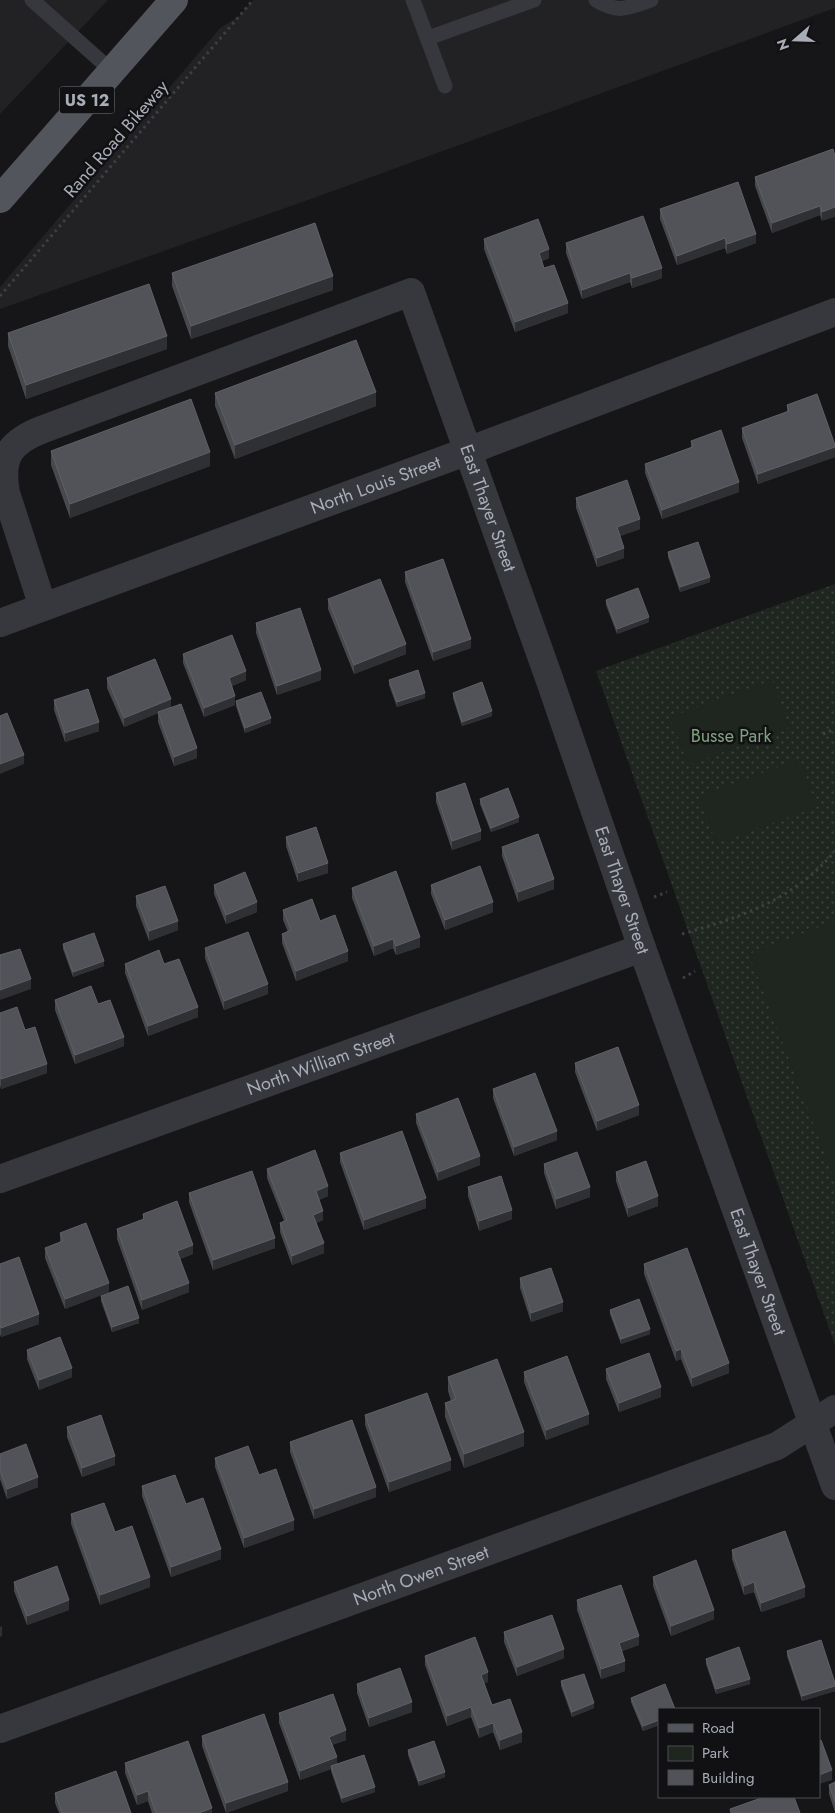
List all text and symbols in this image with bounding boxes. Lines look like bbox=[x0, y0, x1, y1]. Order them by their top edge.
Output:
north arrow bbox=[770, 15, 820, 65]
text: N bbox=[771, 36, 794, 53]
street label: Rand Road Bikeway bbox=[58, 75, 174, 203]
road number: US 12 bbox=[59, 86, 114, 114]
street label: East Thayer Street bbox=[454, 441, 523, 576]
street label: North Louis Street bbox=[307, 449, 445, 521]
park label: Busse Park bbox=[691, 723, 771, 749]
street label: East Thayer Street bbox=[588, 823, 656, 958]
street label: North William Street bbox=[243, 1025, 399, 1102]
street label: East Thayer Street bbox=[723, 1204, 793, 1340]
street label: North Owen Street bbox=[349, 1539, 493, 1612]
legend bbox=[658, 1708, 820, 1798]
text: Road bbox=[702, 1717, 734, 1739]
text: Park bbox=[702, 1742, 729, 1764]
text: Building bbox=[702, 1767, 754, 1789]

